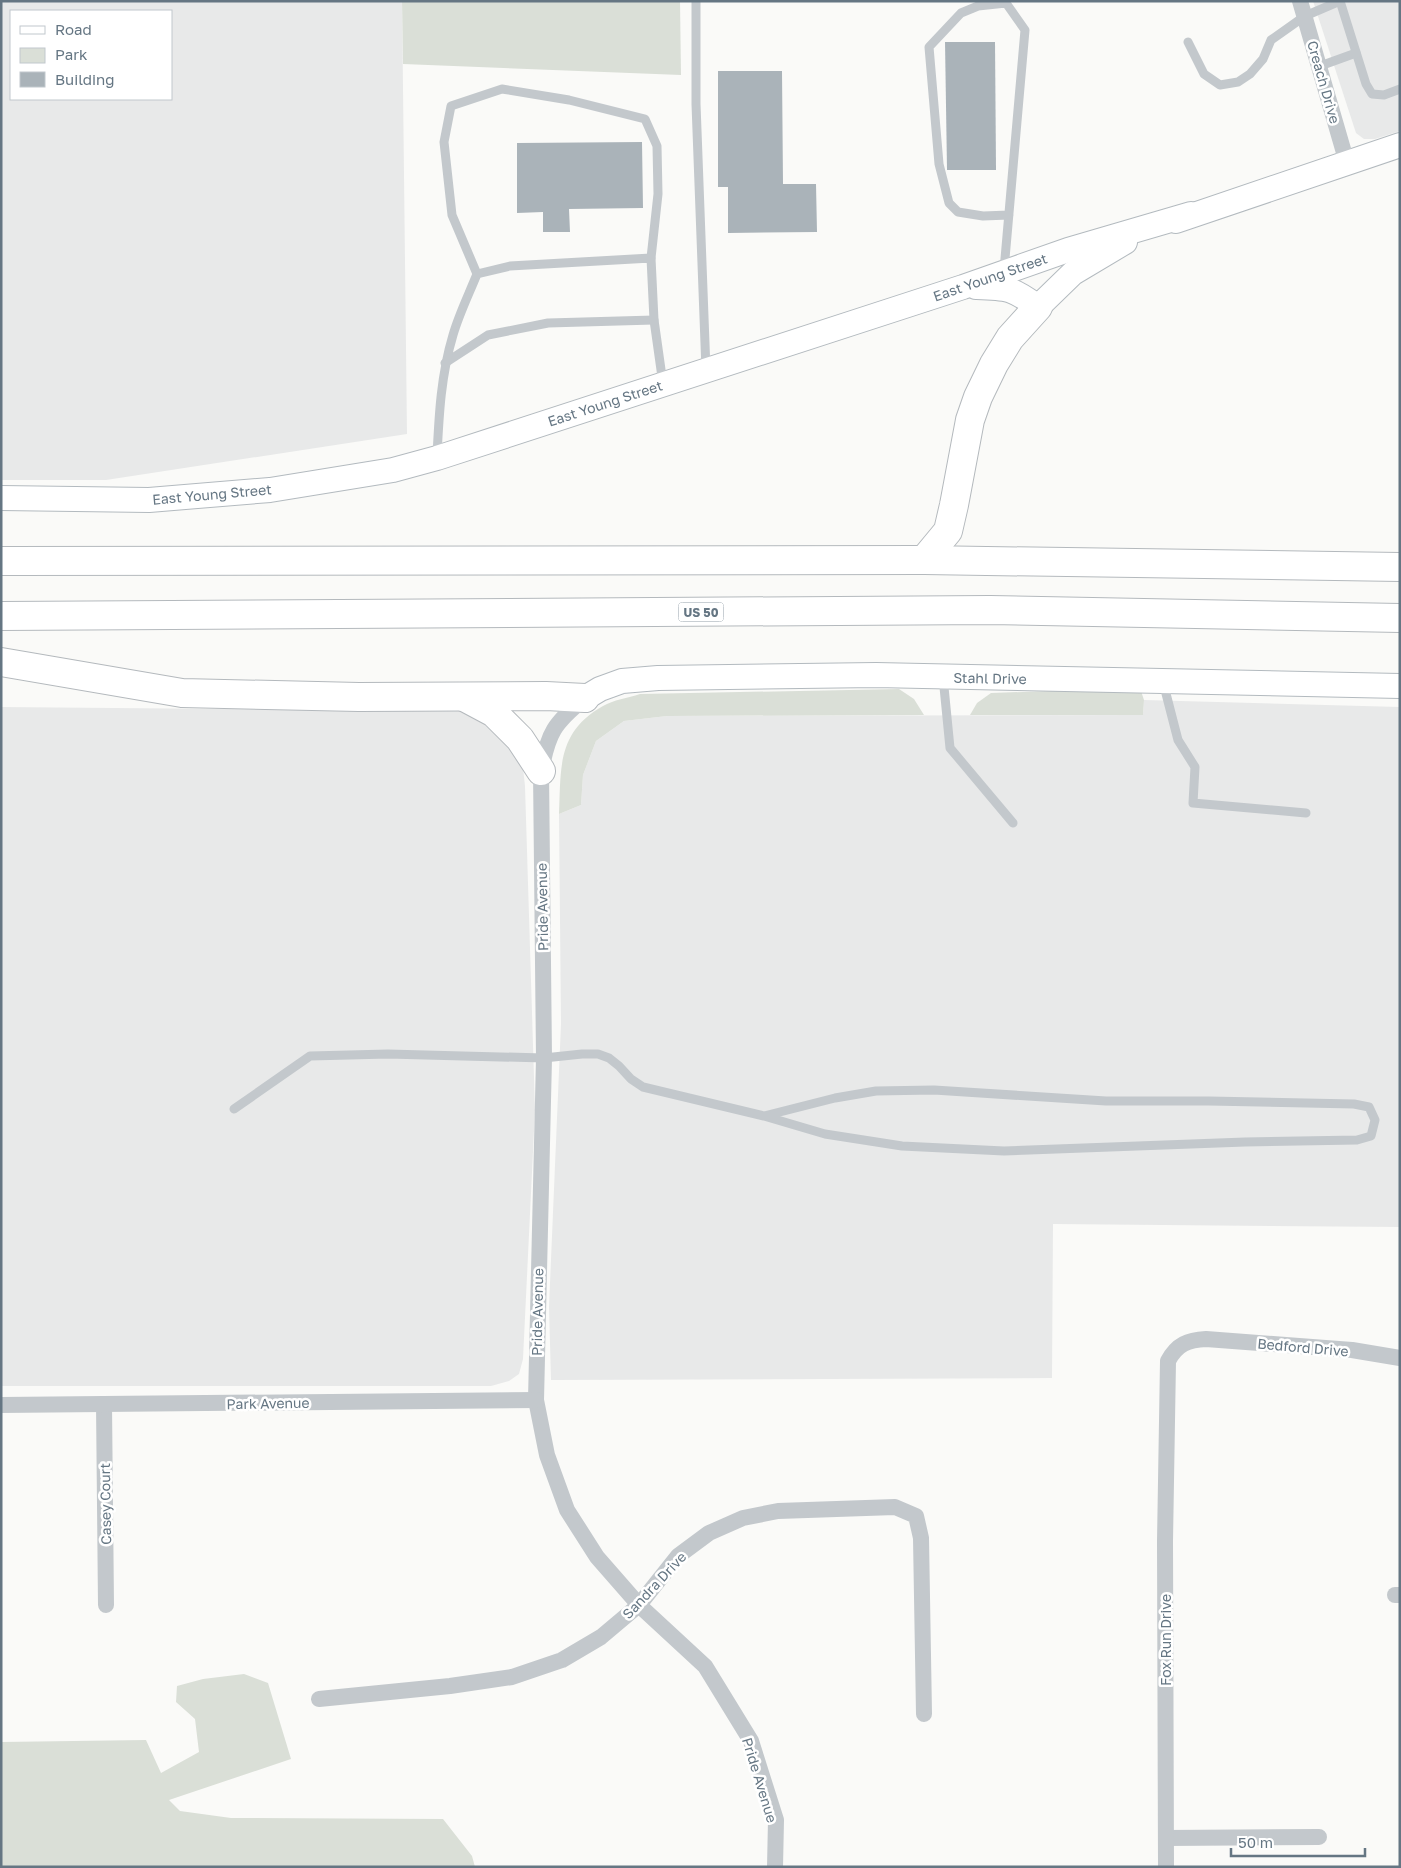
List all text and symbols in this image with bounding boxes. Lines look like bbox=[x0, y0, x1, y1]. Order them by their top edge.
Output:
legend bbox=[10, 10, 172, 100]
text: Road bbox=[55, 20, 92, 38]
street label: Creach Drive bbox=[1304, 39, 1344, 125]
text: Park bbox=[55, 45, 88, 63]
text: Building bbox=[55, 70, 115, 88]
street label: East Young Street bbox=[931, 249, 1049, 305]
street label: East Young Street bbox=[545, 376, 665, 430]
street label: East Young Street bbox=[152, 480, 272, 508]
road number: US 50 bbox=[678, 602, 724, 622]
street label: Stahl Drive bbox=[953, 669, 1027, 687]
street label: Pride Avenue bbox=[533, 863, 551, 951]
street label: Pride Avenue bbox=[528, 1268, 546, 1356]
street label: Bedford Drive bbox=[1257, 1335, 1349, 1359]
street label: Park Avenue bbox=[226, 1394, 310, 1412]
street label: Casey Court bbox=[96, 1463, 114, 1545]
street label: Sandra Drive bbox=[619, 1548, 689, 1622]
street label: Fox Run Drive bbox=[1157, 1594, 1174, 1686]
street label: Pride Avenue bbox=[739, 1735, 781, 1825]
scale bar bbox=[1231, 1826, 1365, 1858]
text: 50 m bbox=[1238, 1833, 1273, 1851]

